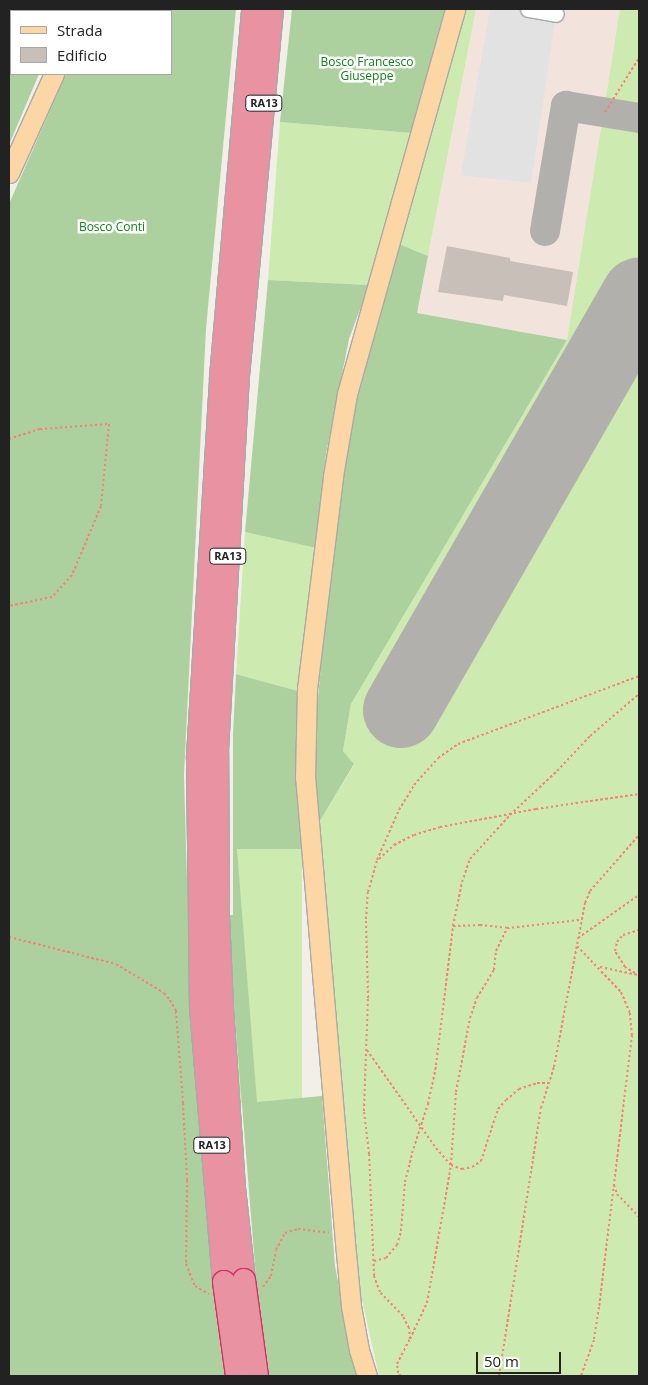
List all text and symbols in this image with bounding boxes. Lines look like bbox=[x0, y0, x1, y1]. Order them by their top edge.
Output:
legend bbox=[10, 10, 172, 75]
text: Strada bbox=[57, 20, 103, 40]
text: Edificio bbox=[57, 45, 107, 65]
park label: Bosco Francesco Giuseppe bbox=[320, 55, 414, 83]
road number: RA13 bbox=[245, 95, 283, 112]
park label: Bosco Conti bbox=[79, 220, 145, 234]
road number: RA13 bbox=[209, 548, 247, 564]
road number: RA13 bbox=[193, 1136, 231, 1154]
scale bar bbox=[478, 1342, 563, 1374]
text: 50 m bbox=[484, 1351, 519, 1371]

